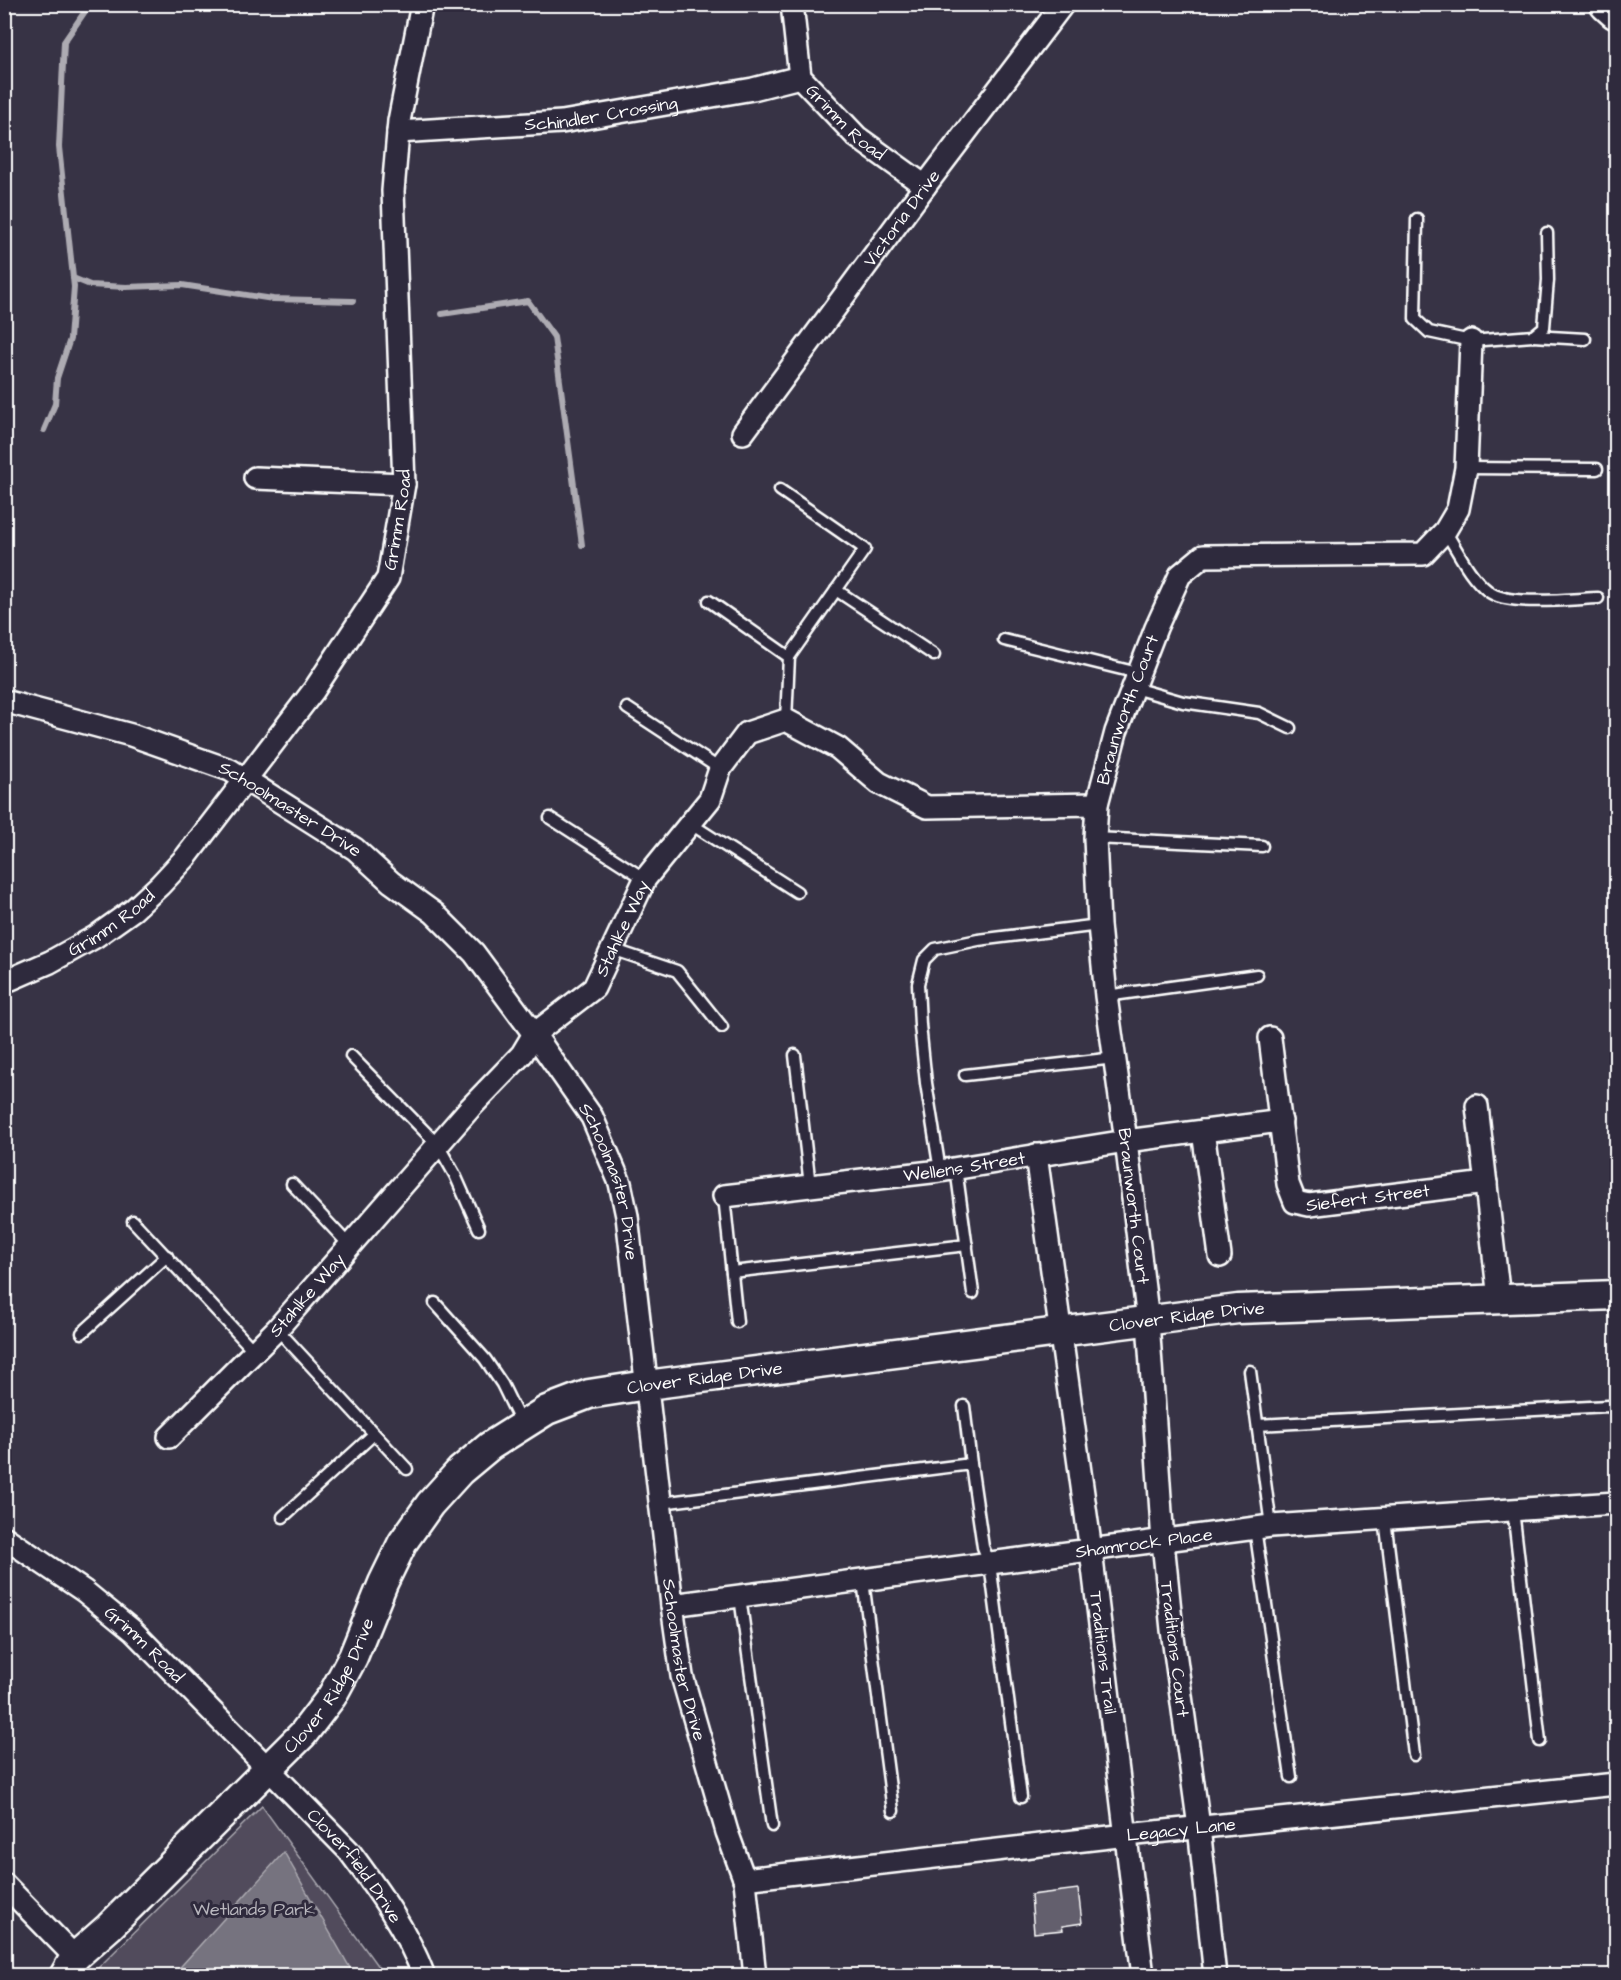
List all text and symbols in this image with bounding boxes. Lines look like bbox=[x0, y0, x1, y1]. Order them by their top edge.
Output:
street label: Grimm Road bbox=[800, 79, 891, 167]
street label: Schindler Crossing bbox=[524, 90, 680, 137]
street label: Victoria Drive bbox=[858, 164, 946, 272]
street label: Grimm Road bbox=[378, 469, 417, 572]
street label: Braunworth Court bbox=[1091, 631, 1165, 788]
street label: Schoolmaster Drive bbox=[215, 755, 368, 863]
street label: Stahlke Way bbox=[589, 876, 657, 981]
street label: Grimm Road bbox=[63, 884, 161, 963]
street label: Schoolmaster Drive bbox=[573, 1098, 644, 1262]
street label: Braunworth Court bbox=[1112, 1126, 1156, 1286]
street label: Wellens Street bbox=[902, 1145, 1028, 1188]
street label: Siefert Street bbox=[1305, 1178, 1432, 1218]
street label: Stahlke Way bbox=[264, 1248, 352, 1343]
street label: Clover Ridge Drive bbox=[1108, 1296, 1265, 1338]
street label: Clover Ridge Drive bbox=[625, 1356, 784, 1401]
street label: Shamrock Place bbox=[1074, 1522, 1214, 1565]
street label: Schoolmaster Drive bbox=[656, 1578, 712, 1744]
street label: Traditions Court bbox=[1154, 1580, 1195, 1719]
street label: Traditions Trail bbox=[1083, 1590, 1123, 1716]
street label: Grimm Road bbox=[99, 1600, 189, 1689]
street label: Clover Ridge Drive bbox=[278, 1614, 381, 1760]
street label: Cloverfield Drive bbox=[301, 1803, 408, 1928]
street label: Legacy Lane bbox=[1125, 1812, 1237, 1848]
park label: Wetlands Park bbox=[193, 1897, 315, 1922]

